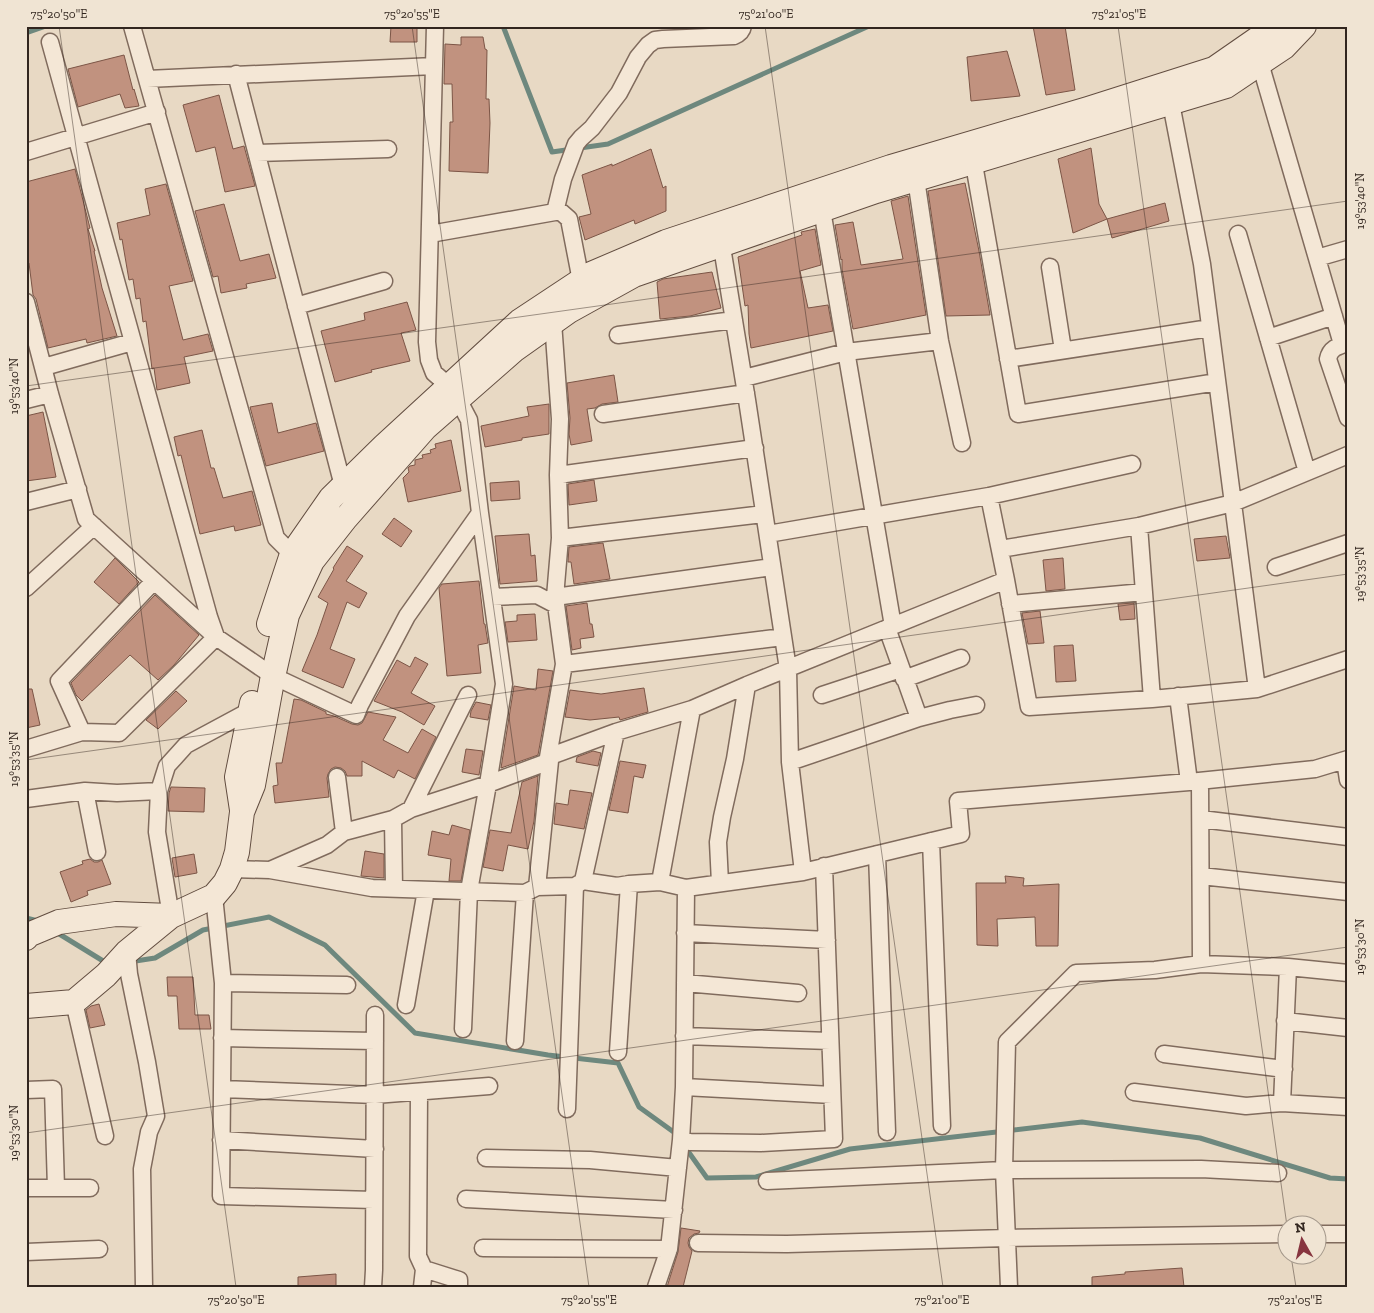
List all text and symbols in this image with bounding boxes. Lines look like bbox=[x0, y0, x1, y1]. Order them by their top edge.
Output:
text: 75°20'50"E bbox=[31, 7, 87, 21]
text: 75°20'55"E bbox=[384, 7, 440, 21]
text: 75°21'00"E bbox=[739, 7, 793, 21]
text: 75°21'05"E bbox=[1092, 7, 1146, 21]
text: 19°53'40"N bbox=[1353, 173, 1367, 229]
text: 19°53'40"N bbox=[7, 358, 21, 414]
text: 19°53'35"N bbox=[1353, 546, 1367, 602]
text: 19°53'35"N bbox=[7, 731, 21, 787]
text: 19°53'30"N bbox=[1353, 919, 1367, 975]
text: 19°53'30"N bbox=[7, 1105, 21, 1161]
north arrow bbox=[1276, 1216, 1326, 1266]
text: N bbox=[1294, 1218, 1307, 1237]
text: 75°20'50"E bbox=[208, 1293, 264, 1307]
text: 75°20'55"E bbox=[561, 1293, 617, 1307]
text: 75°21'00"E bbox=[915, 1293, 969, 1307]
text: 75°21'05"E bbox=[1268, 1293, 1322, 1307]

